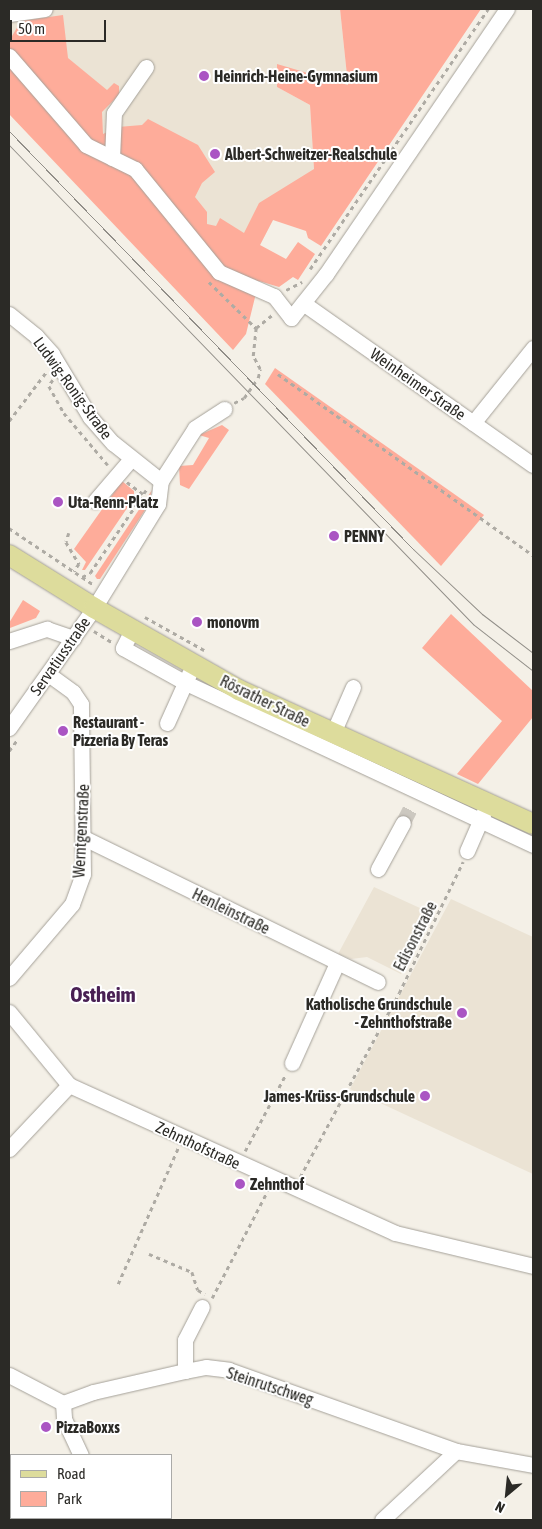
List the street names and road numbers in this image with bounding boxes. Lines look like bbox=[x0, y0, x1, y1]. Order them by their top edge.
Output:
street label: Ludwig-Ronig-Straße bbox=[30, 333, 116, 443]
street label: Weinheimer Straße bbox=[367, 344, 469, 424]
street label: Servatiusstraße bbox=[26, 613, 94, 699]
street label: Rösrather Straße bbox=[217, 671, 313, 731]
street label: Werntgenstraße bbox=[69, 784, 93, 878]
street label: Henleinstraße bbox=[189, 884, 273, 938]
street label: Edisonstraße bbox=[389, 898, 441, 974]
street label: Zehnthofstraße bbox=[153, 1117, 243, 1173]
street label: Steinrutschweg bbox=[224, 1363, 316, 1409]

